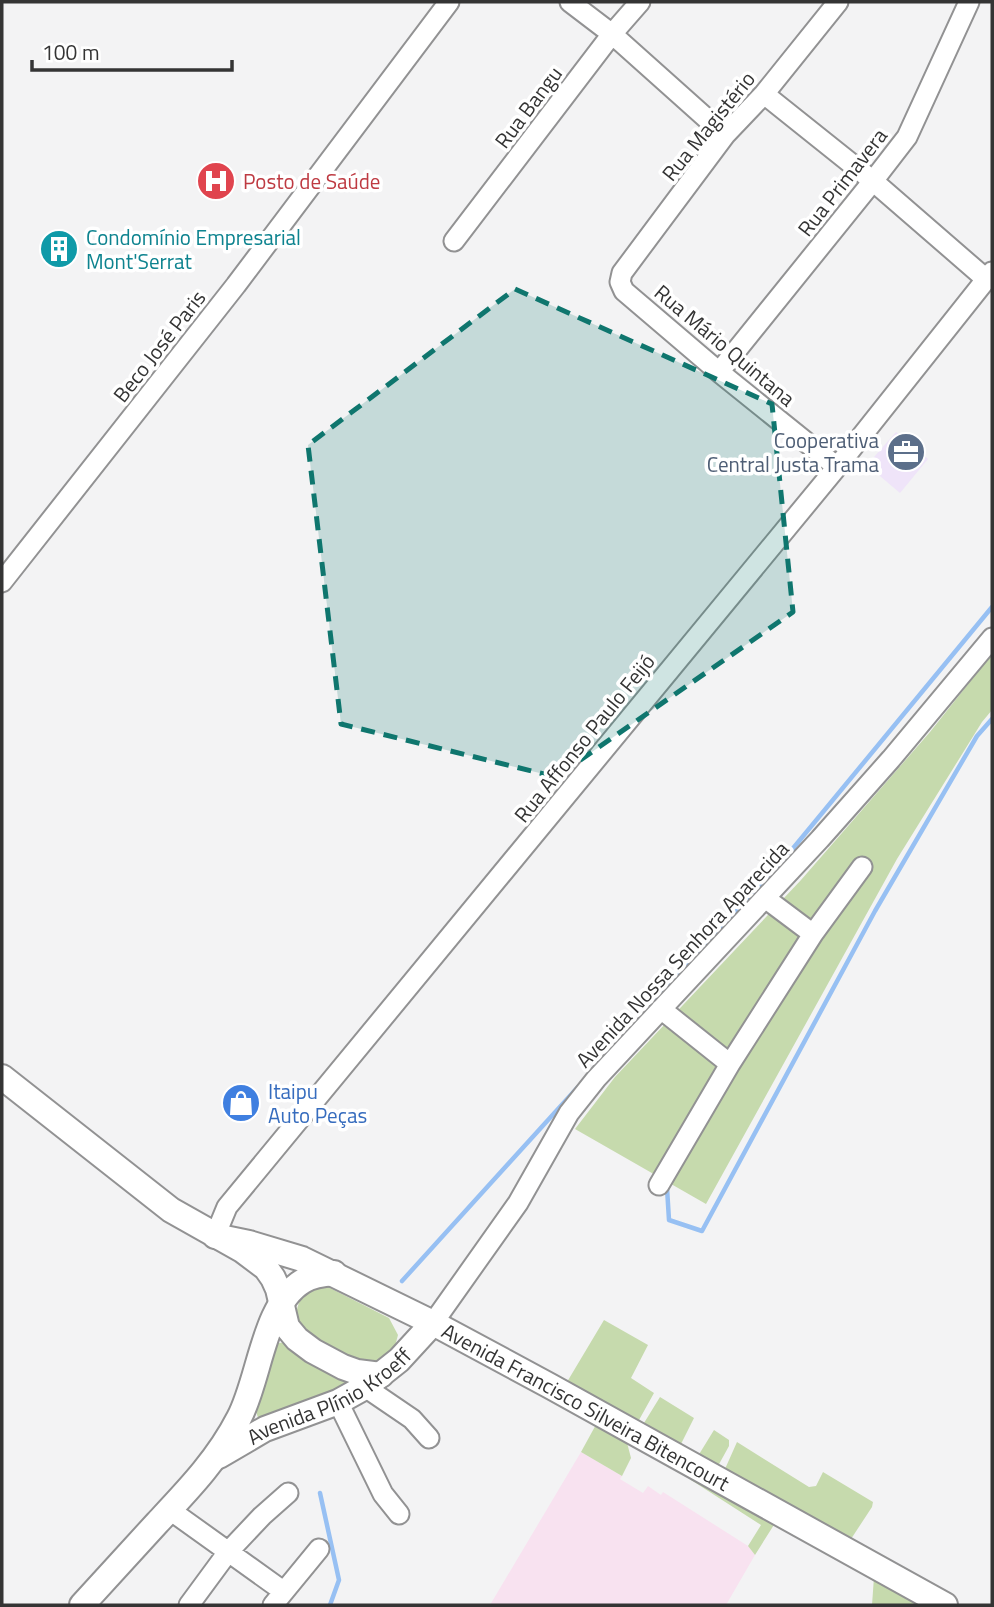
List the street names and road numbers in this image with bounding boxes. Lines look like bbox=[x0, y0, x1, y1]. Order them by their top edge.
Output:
street label: Rua Bangu bbox=[486, 59, 570, 155]
street label: Rua Magistério bbox=[654, 64, 762, 188]
street label: Rua Primavera bbox=[789, 121, 895, 243]
street label: Rua Mário Quintana bbox=[648, 276, 803, 414]
street label: Beco José Paris bbox=[105, 283, 213, 409]
street label: Rua Affonso Paulo Feijó bbox=[506, 647, 662, 829]
street label: Avenida Nossa Senhora Aparecida bbox=[568, 833, 796, 1075]
street label: Avenida Francisco Silveira Bitencourt bbox=[436, 1315, 736, 1499]
street label: Avenida Plínio Kroeff bbox=[241, 1340, 419, 1452]

